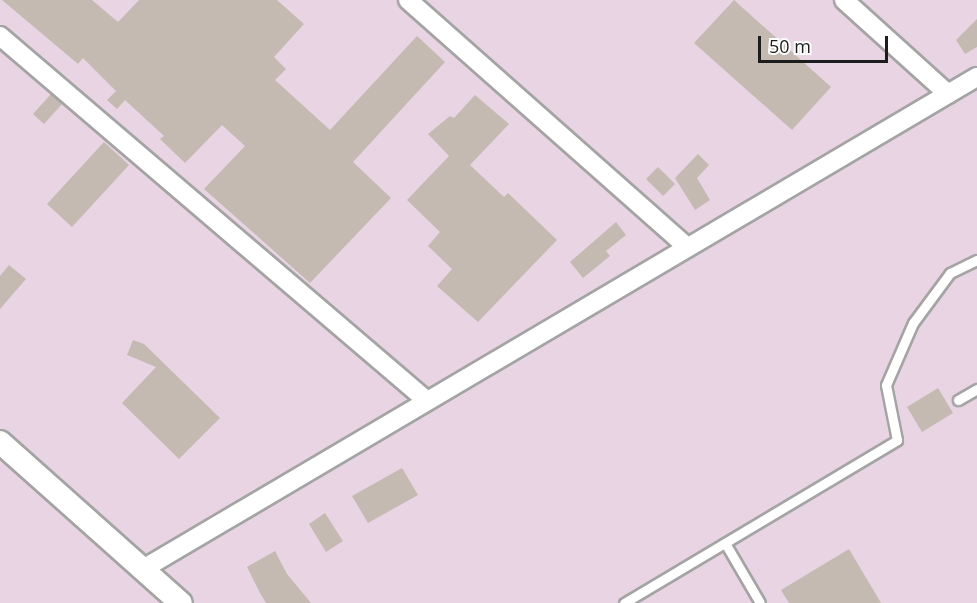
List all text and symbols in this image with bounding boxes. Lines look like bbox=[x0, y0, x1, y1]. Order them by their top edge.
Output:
scale bar bbox=[761, 24, 892, 62]
text: 50 m bbox=[769, 34, 811, 58]

